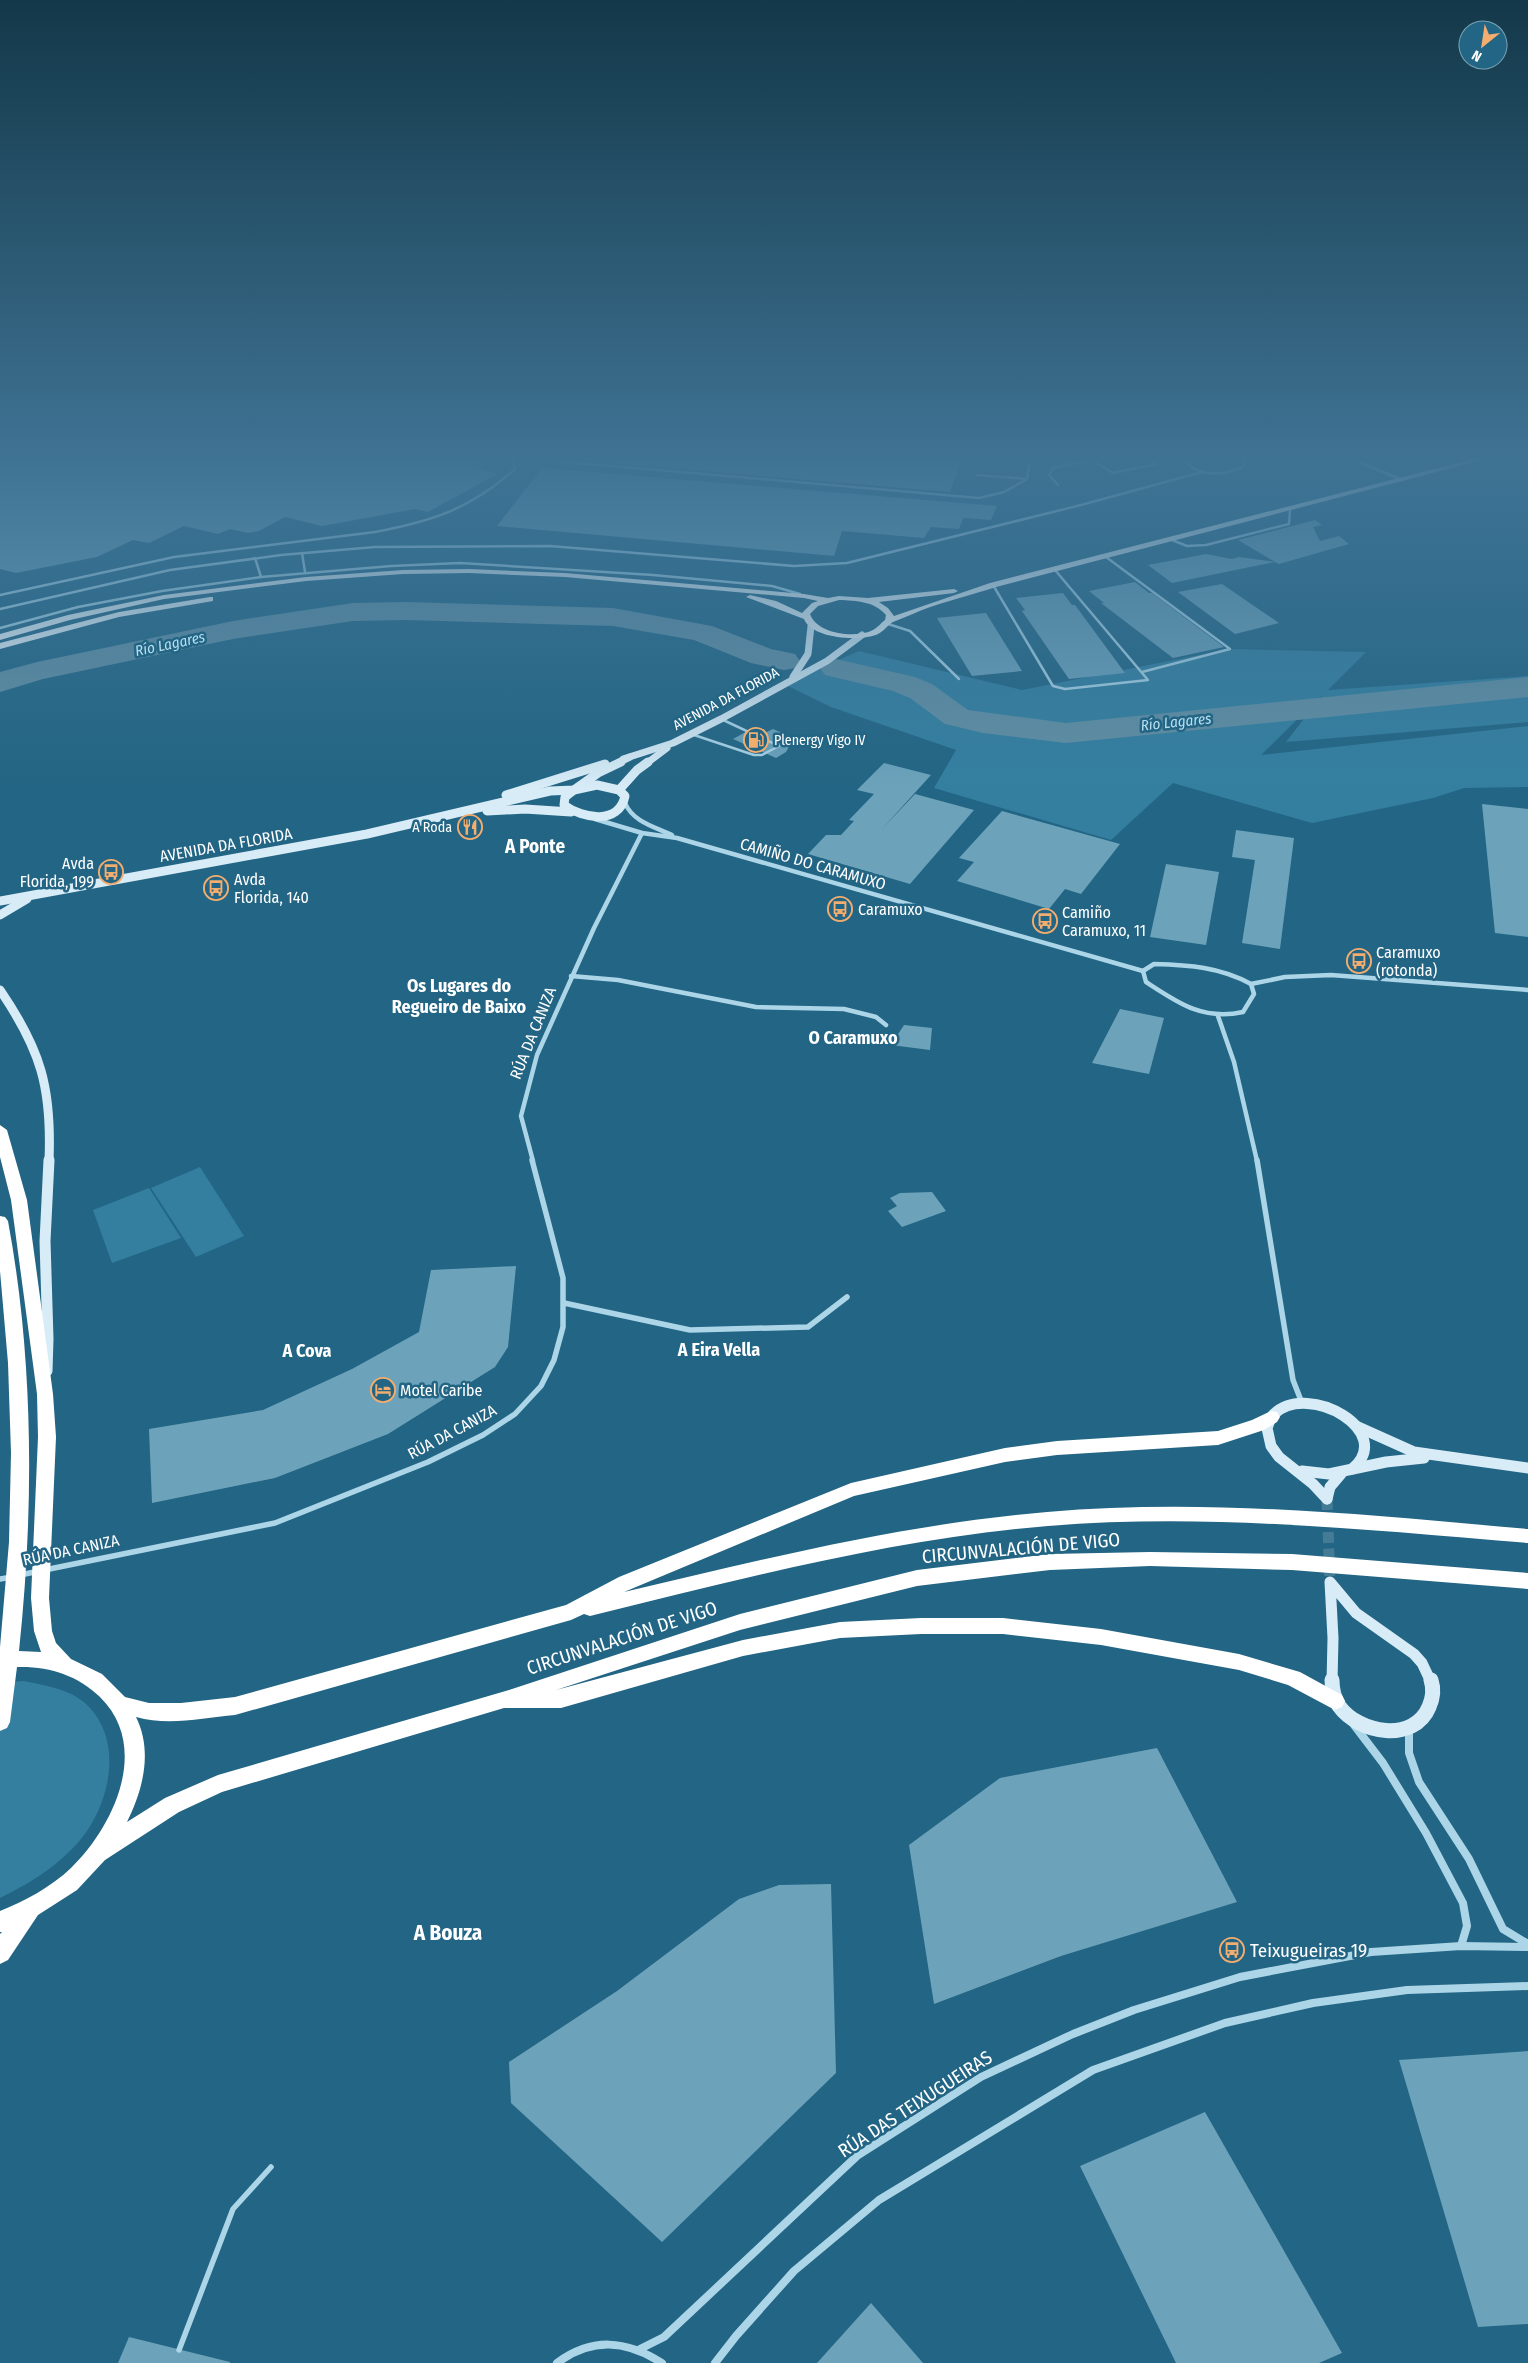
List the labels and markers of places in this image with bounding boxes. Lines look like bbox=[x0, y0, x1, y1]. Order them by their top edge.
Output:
fuel station icon: Plenergy Vigo IV bbox=[743, 727, 769, 753]
place label: Plenergy Vigo IV bbox=[774, 732, 866, 749]
restaurant icon: A Roda bbox=[457, 814, 483, 840]
place label: A Roda bbox=[412, 819, 452, 836]
place label: Avda Florida, 199 bbox=[20, 854, 94, 891]
bus stop icon: Avda Florida, 199 bbox=[98, 859, 124, 885]
place label: Avda Florida, 140 bbox=[234, 870, 309, 907]
bus stop icon: Avda Florida, 140 bbox=[203, 875, 229, 901]
bus stop icon: Caramuxo bbox=[827, 896, 853, 922]
place label: Caramuxo bbox=[858, 900, 923, 919]
place label: Camiño Caramuxo, 11 bbox=[1062, 903, 1146, 940]
bus stop icon: Camiño Caramuxo, 11 bbox=[1032, 908, 1058, 934]
place label: Caramuxo (rotonda) bbox=[1376, 943, 1441, 980]
bus stop icon: Caramuxo (rotonda) bbox=[1346, 948, 1372, 974]
hotel icon: Motel Caribe bbox=[370, 1377, 396, 1403]
place label: Motel Caribe bbox=[400, 1381, 483, 1400]
bus stop icon: Teixugueiras 19 bbox=[1219, 1937, 1245, 1963]
place label: Teixugueiras 19 bbox=[1250, 1939, 1367, 1962]

